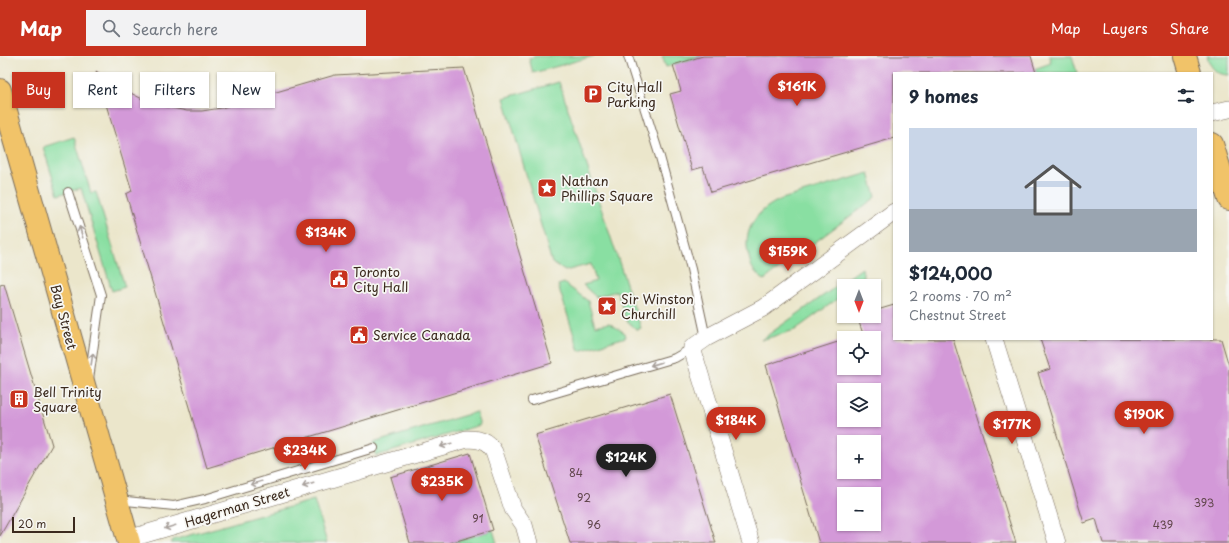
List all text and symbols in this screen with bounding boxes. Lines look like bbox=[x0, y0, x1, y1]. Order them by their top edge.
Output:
search box bbox=[86, 10, 366, 46]
text: Map bbox=[20, 14, 62, 42]
icon: search bbox=[100, 17, 122, 39]
text: Search here bbox=[132, 17, 218, 40]
text: Map bbox=[1051, 18, 1081, 39]
text: Layers bbox=[1103, 18, 1148, 39]
text: Share bbox=[1170, 18, 1209, 39]
chip: Buy bbox=[12, 72, 65, 108]
chip: Rent bbox=[73, 72, 132, 108]
chip: Filters bbox=[140, 72, 209, 108]
chip: New bbox=[217, 72, 275, 108]
pin: $161K bbox=[769, 73, 825, 107]
text: $161K bbox=[778, 76, 816, 95]
place label: City Hall Parking bbox=[607, 77, 662, 111]
parking icon: City Hall Parking bbox=[582, 83, 604, 105]
text: 9 homes bbox=[909, 83, 978, 109]
icon: filters bbox=[1175, 85, 1197, 107]
icon: home bbox=[1017, 154, 1089, 226]
place label: Nathan Phillips Square bbox=[561, 171, 653, 205]
place icon: Nathan Phillips Square bbox=[536, 177, 558, 199]
pin: $134K bbox=[298, 219, 354, 253]
text: $134K bbox=[305, 222, 347, 241]
one-way arrow bbox=[77, 226, 84, 239]
pin: $159K bbox=[760, 238, 816, 272]
text: $159K bbox=[768, 241, 808, 260]
text: $124,000 bbox=[909, 260, 992, 286]
place label: Toronto City Hall bbox=[353, 262, 408, 296]
public building icon: Toronto City Hall bbox=[328, 268, 350, 290]
north arrow bbox=[837, 279, 881, 323]
map controls bbox=[837, 279, 881, 531]
street label: Bay Street bbox=[47, 282, 82, 352]
text: 2 rooms · 70 m² bbox=[909, 286, 1012, 305]
place label: Sir Winston Churchill bbox=[621, 289, 694, 323]
place icon: Sir Winston Churchill bbox=[596, 295, 618, 317]
text: Chestnut Street bbox=[909, 305, 1006, 324]
public building icon: Service Canada bbox=[348, 324, 370, 346]
place label: Service Canada bbox=[373, 325, 471, 344]
button: locate bbox=[837, 331, 881, 375]
one-way arrow bbox=[88, 353, 96, 366]
one-way arrow bbox=[650, 361, 663, 368]
place label: Bell Trinity Square bbox=[33, 382, 102, 416]
button: layers bbox=[837, 383, 881, 427]
building icon: Bell Trinity Square bbox=[8, 388, 30, 410]
pin: $190K bbox=[1116, 401, 1172, 435]
text: $190K bbox=[1124, 404, 1164, 423]
pin: $184K bbox=[708, 407, 764, 441]
text: $184K bbox=[715, 410, 757, 429]
pin: $177K bbox=[984, 411, 1040, 445]
text: $177K bbox=[993, 414, 1031, 433]
button: + bbox=[837, 435, 881, 479]
pin: $234K bbox=[277, 437, 333, 471]
text: $234K bbox=[283, 440, 327, 459]
one-way arrow bbox=[440, 442, 453, 449]
pin: $124K bbox=[598, 444, 654, 478]
text: $124K bbox=[605, 447, 647, 466]
house number: 84 bbox=[569, 464, 583, 481]
pin: $235K bbox=[414, 468, 470, 502]
text: $235K bbox=[420, 471, 464, 490]
one-way arrow bbox=[250, 480, 263, 487]
street label: Hagerman Street bbox=[182, 481, 292, 532]
one-way arrow bbox=[302, 482, 315, 489]
button: − bbox=[837, 487, 881, 531]
house number: 92 bbox=[577, 489, 591, 506]
house number: 393 bbox=[1194, 494, 1214, 511]
house number: 91 bbox=[472, 510, 484, 527]
scale bar bbox=[12, 515, 75, 534]
text: 20 m bbox=[18, 515, 46, 532]
house number: 96 bbox=[587, 516, 601, 533]
house number: 439 bbox=[1153, 516, 1173, 533]
one-way arrow bbox=[164, 524, 177, 531]

